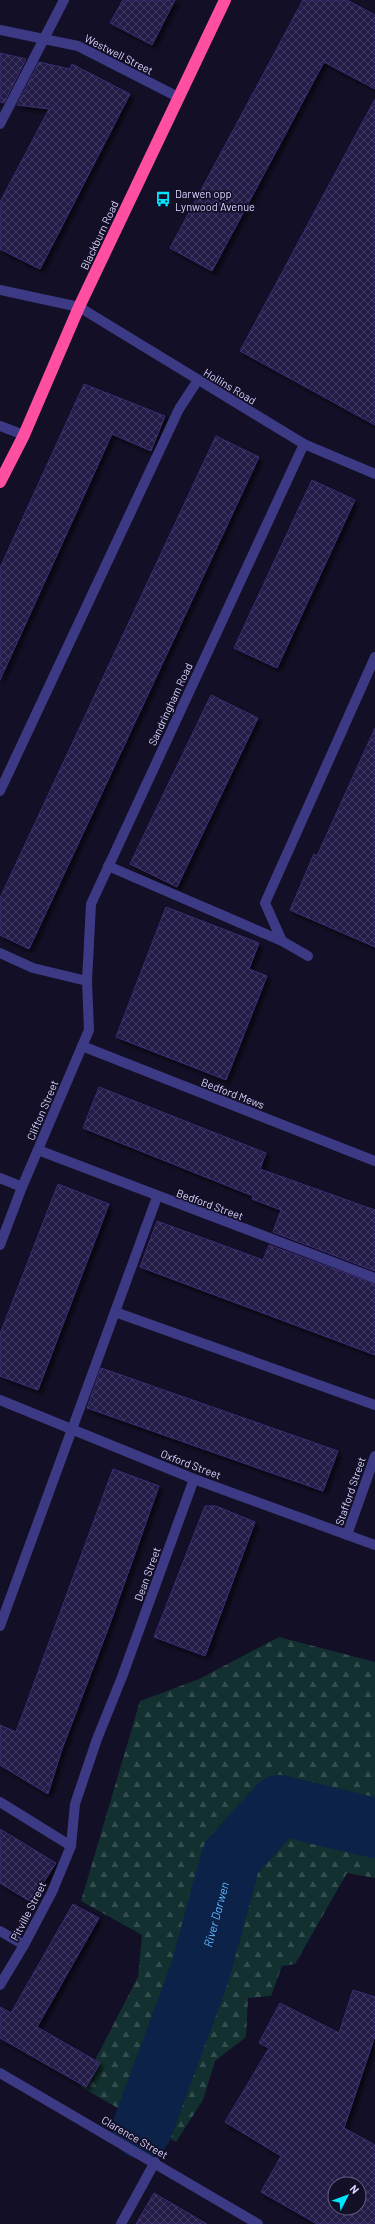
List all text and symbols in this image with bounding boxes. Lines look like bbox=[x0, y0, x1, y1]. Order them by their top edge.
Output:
street label: Westwell Street bbox=[83, 31, 155, 77]
place label: Darwen opp Lynwood Avenue bbox=[175, 187, 255, 213]
bus stop icon: Darwen opp Lynwood Avenue bbox=[154, 190, 172, 208]
street label: Blackburn Road bbox=[77, 198, 121, 272]
street label: Hollins Road bbox=[201, 365, 259, 407]
street label: Sandringham Road bbox=[145, 661, 195, 747]
street label: Bedford Mews bbox=[199, 1075, 267, 1111]
street label: Clifton Street bbox=[24, 1078, 60, 1142]
street label: Bedford Street bbox=[175, 1186, 245, 1222]
street label: Oxford Street bbox=[159, 1447, 223, 1481]
street label: Stafford Street bbox=[332, 1455, 368, 1527]
street label: Dean Street bbox=[131, 1545, 163, 1603]
street label: Pitville Street bbox=[8, 1879, 48, 1943]
water label: River Darwen bbox=[200, 1880, 231, 1949]
street label: Clarence Street bbox=[100, 2113, 170, 2161]
north arrow bbox=[327, 2176, 367, 2216]
text: N bbox=[348, 2182, 362, 2196]

